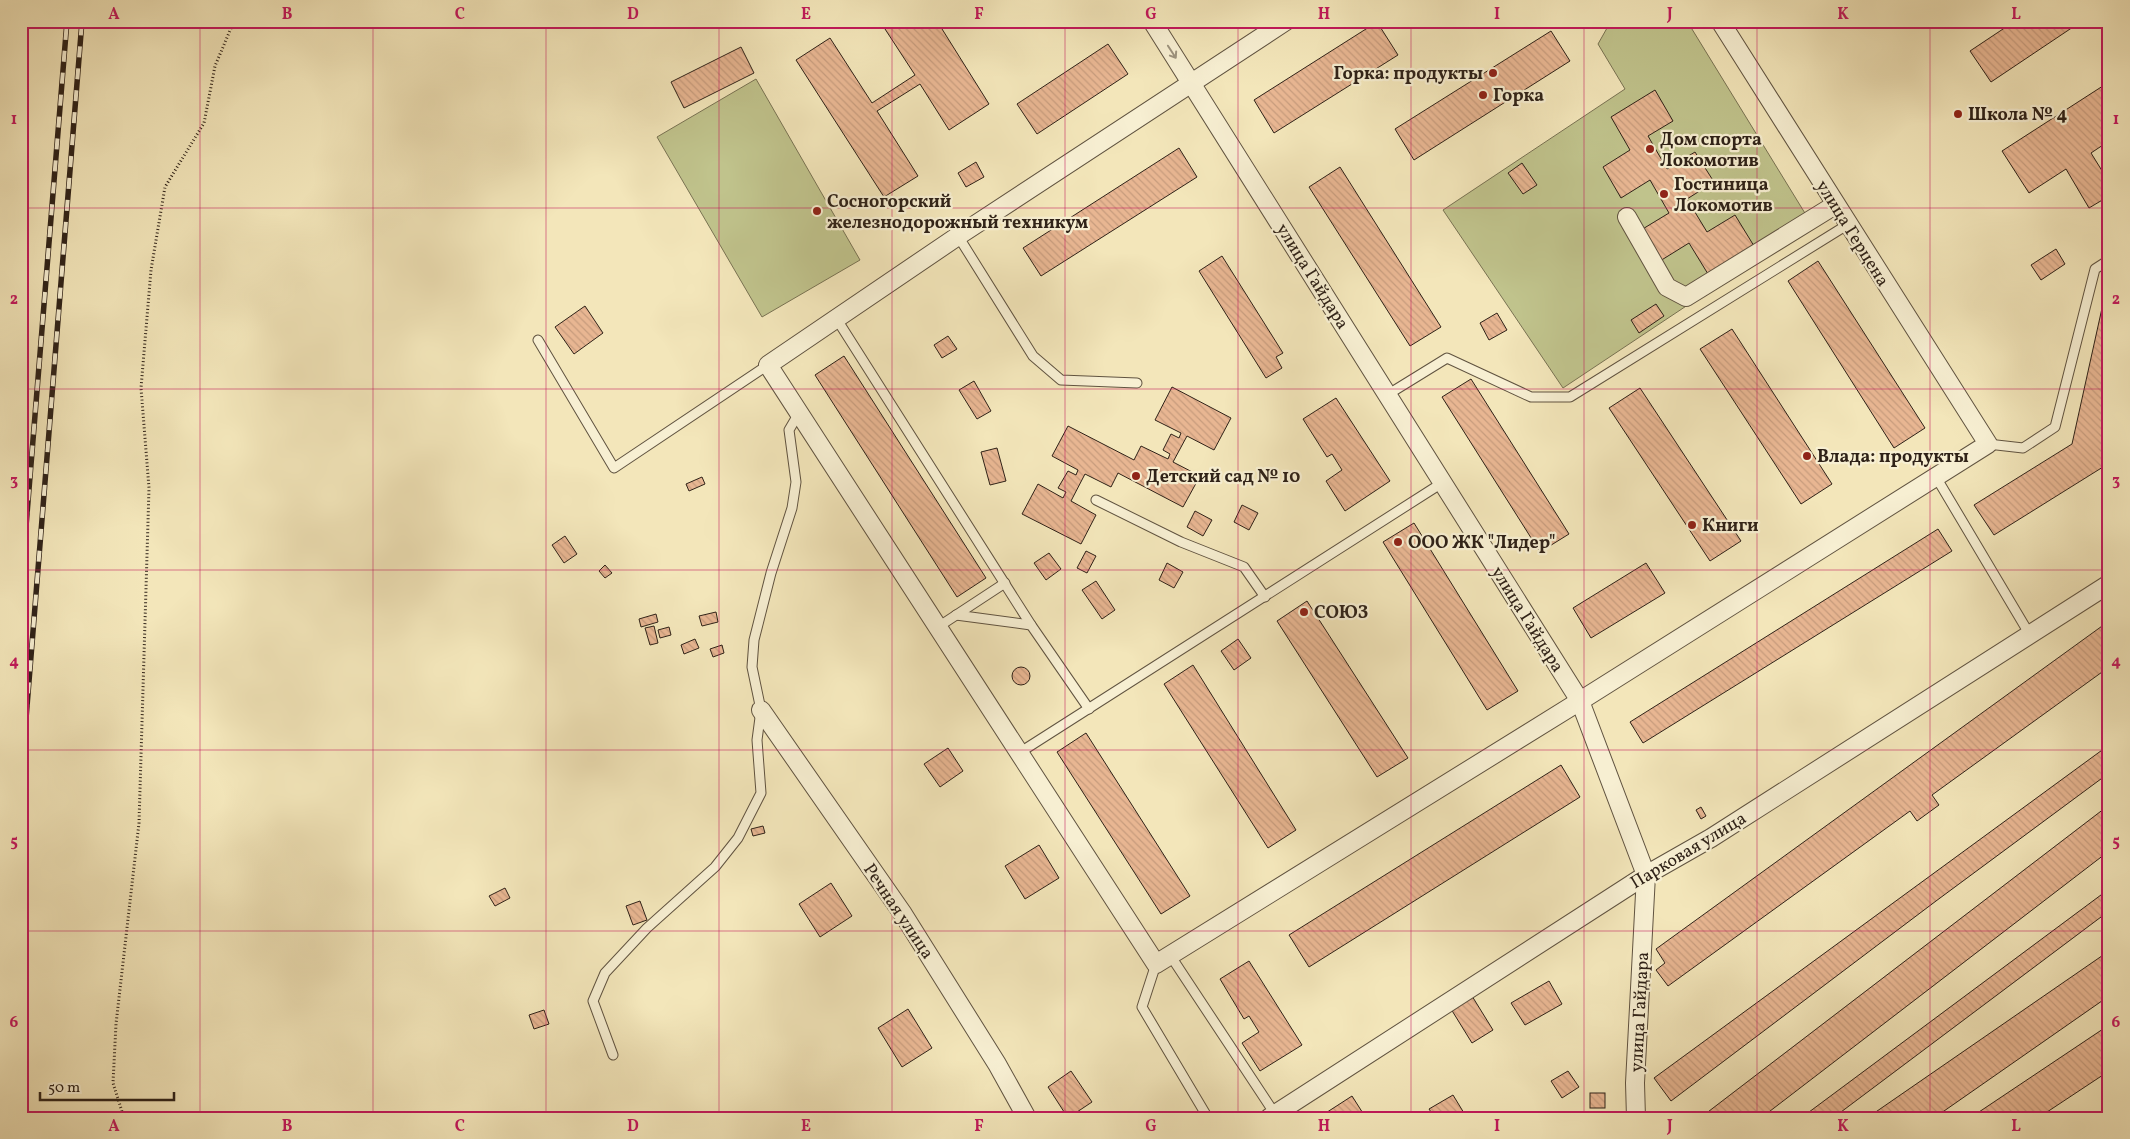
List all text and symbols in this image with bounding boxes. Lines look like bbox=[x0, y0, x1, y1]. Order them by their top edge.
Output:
text: A bbox=[108, 4, 120, 26]
text: B bbox=[282, 4, 293, 26]
text: C bbox=[455, 4, 465, 26]
text: D bbox=[627, 4, 639, 26]
text: E bbox=[801, 4, 811, 26]
text: F bbox=[974, 4, 984, 26]
text: G bbox=[1145, 4, 1157, 26]
text: H bbox=[1318, 4, 1330, 26]
text: I bbox=[1494, 4, 1500, 26]
text: J bbox=[1666, 4, 1673, 26]
text: K bbox=[1837, 4, 1849, 26]
text: L bbox=[2011, 4, 2021, 26]
one-way arrow bbox=[1167, 44, 1177, 58]
place label: Горка: продукты bbox=[1334, 62, 1483, 87]
marker: Горка: продукты bbox=[1487, 67, 1499, 79]
place label: Горка bbox=[1493, 84, 1544, 109]
marker: Горка bbox=[1477, 89, 1489, 101]
place label: Школа № 4 bbox=[1968, 103, 2067, 128]
marker: Школа № 4 bbox=[1952, 108, 1964, 120]
text: 1 bbox=[11, 109, 17, 131]
text: 1 bbox=[2113, 109, 2119, 131]
place label: Дом спорта Локомотив bbox=[1660, 128, 1762, 174]
marker: Дом спорта Локомотив bbox=[1644, 143, 1656, 155]
place label: Гостиница Локомотив bbox=[1674, 173, 1773, 219]
street label: улица Герцена bbox=[1809, 176, 1894, 292]
marker: Гостиница Локомотив bbox=[1658, 188, 1670, 200]
place label: Сосногорский железнодорожный техникум bbox=[827, 190, 1089, 236]
marker: Сосногорский железнодорожный техникум bbox=[811, 205, 823, 217]
street label: улица Гайдара bbox=[1269, 219, 1354, 335]
text: 2 bbox=[10, 289, 18, 311]
text: 2 bbox=[2112, 289, 2120, 311]
place label: Влада: продукты bbox=[1817, 445, 1969, 470]
marker: Влада: продукты bbox=[1801, 450, 1813, 462]
place label: Детский сад № 10 bbox=[1146, 465, 1300, 490]
text: 3 bbox=[10, 470, 18, 492]
marker: Детский сад № 10 bbox=[1130, 470, 1142, 482]
text: 3 bbox=[2112, 470, 2120, 492]
place label: Книги bbox=[1702, 514, 1759, 539]
marker: Книги bbox=[1686, 519, 1698, 531]
place label: ООО ЖК "Лидер" bbox=[1408, 531, 1556, 556]
marker: ООО ЖК "Лидер" bbox=[1392, 536, 1404, 548]
street label: улица Гайдара bbox=[1484, 562, 1569, 678]
place label: СОЮЗ bbox=[1314, 601, 1368, 626]
marker: СОЮЗ bbox=[1298, 606, 1310, 618]
text: 4 bbox=[9, 651, 19, 673]
text: 4 bbox=[2111, 651, 2121, 673]
street label: Парковая улица bbox=[1626, 807, 1752, 896]
text: 5 bbox=[10, 831, 18, 853]
text: 5 bbox=[2112, 831, 2120, 853]
street label: Речная улица bbox=[856, 859, 939, 965]
street label: улица Гайдара bbox=[1625, 951, 1656, 1073]
text: 6 bbox=[10, 1012, 19, 1034]
text: 6 bbox=[2112, 1012, 2121, 1034]
scale bar bbox=[40, 1069, 174, 1101]
text: 50 m bbox=[48, 1078, 80, 1099]
text: A bbox=[108, 1116, 120, 1138]
text: B bbox=[282, 1116, 293, 1138]
text: C bbox=[455, 1116, 465, 1138]
text: D bbox=[627, 1116, 639, 1138]
text: E bbox=[801, 1116, 811, 1138]
text: F bbox=[974, 1116, 984, 1138]
text: G bbox=[1145, 1116, 1157, 1138]
text: H bbox=[1318, 1116, 1330, 1138]
text: I bbox=[1494, 1116, 1500, 1138]
text: J bbox=[1666, 1116, 1673, 1138]
text: K bbox=[1837, 1116, 1849, 1138]
text: L bbox=[2011, 1116, 2021, 1138]

